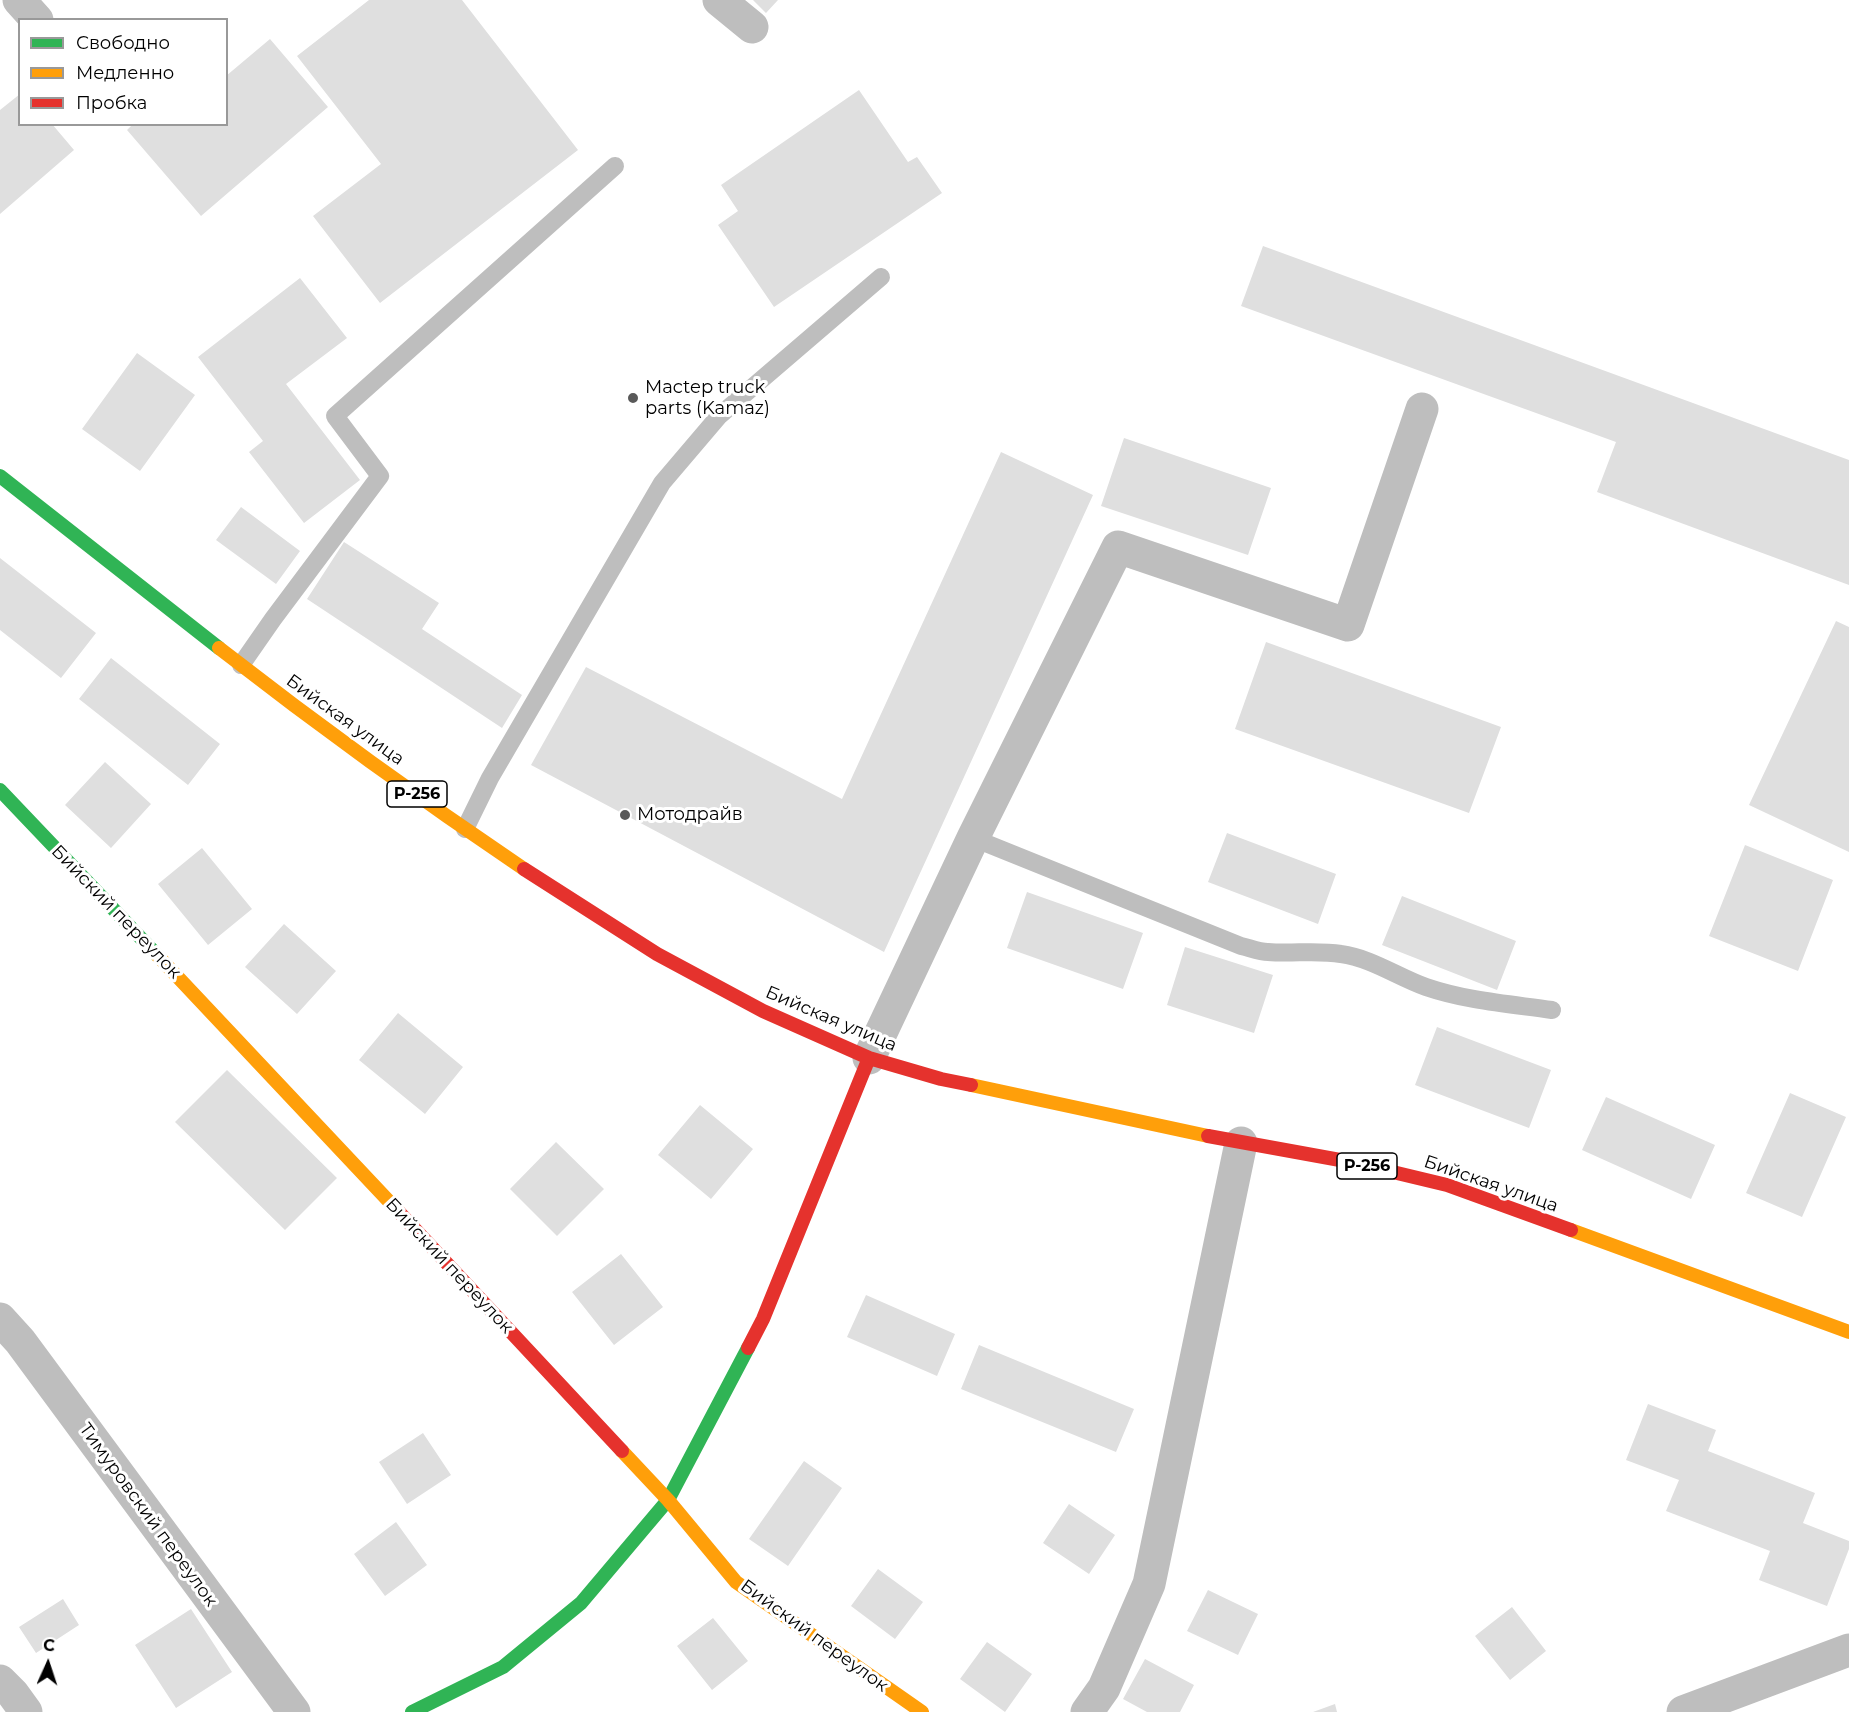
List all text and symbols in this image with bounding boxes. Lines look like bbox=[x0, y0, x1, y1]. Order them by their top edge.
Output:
legend bbox=[18, 18, 228, 126]
text: Свободно bbox=[76, 32, 170, 54]
text: Медленно bbox=[76, 62, 174, 84]
text: Пробка bbox=[76, 92, 147, 114]
place label: Mactep truck parts (Kamaz) bbox=[645, 377, 770, 420]
marker: Mactep truck parts (Kamaz) bbox=[626, 391, 640, 405]
street label: Бийская улица bbox=[282, 670, 408, 770]
road number: Р-256 bbox=[387, 781, 447, 807]
place label: Мотодрайв bbox=[637, 804, 743, 826]
marker: Мотодрайв bbox=[618, 808, 632, 822]
street label: Бийский переулок bbox=[47, 841, 185, 983]
street label: Бийская улица bbox=[762, 982, 900, 1056]
street label: Бийская улица bbox=[1421, 1151, 1561, 1217]
road number: Р-256 bbox=[1337, 1153, 1397, 1179]
street label: Бийский переулок bbox=[381, 1194, 517, 1338]
street label: Тимуровский переулок bbox=[74, 1419, 222, 1611]
street label: Бийский переулок bbox=[736, 1575, 892, 1697]
north arrow bbox=[18, 1634, 78, 1694]
text: С bbox=[43, 1636, 55, 1655]

